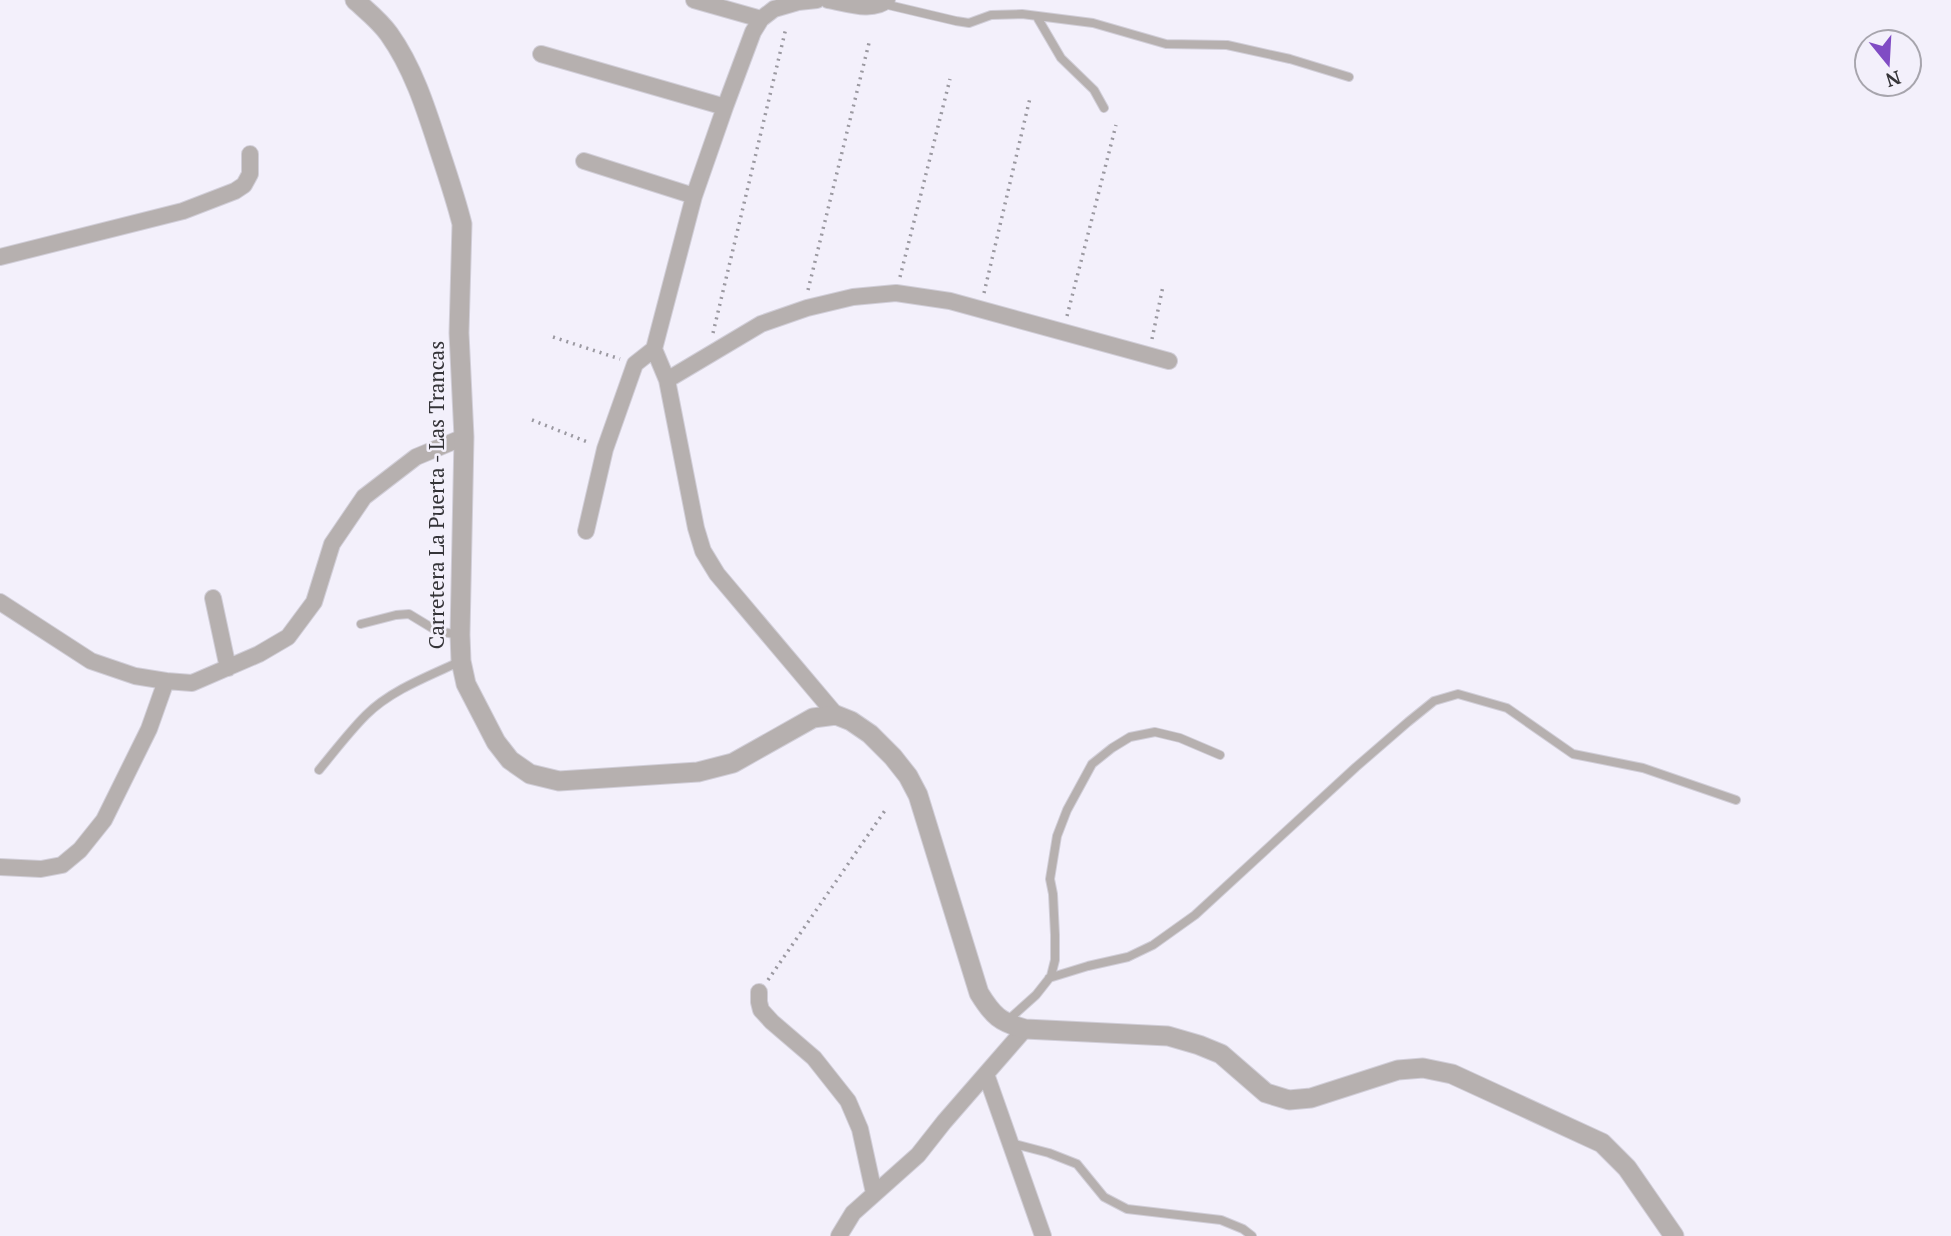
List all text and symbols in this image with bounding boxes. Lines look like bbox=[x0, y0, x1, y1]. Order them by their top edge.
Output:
north arrow bbox=[1853, 28, 1923, 98]
text: N bbox=[1882, 66, 1904, 94]
street label: Carretera La Puerta - Las Trancas bbox=[422, 341, 450, 649]

